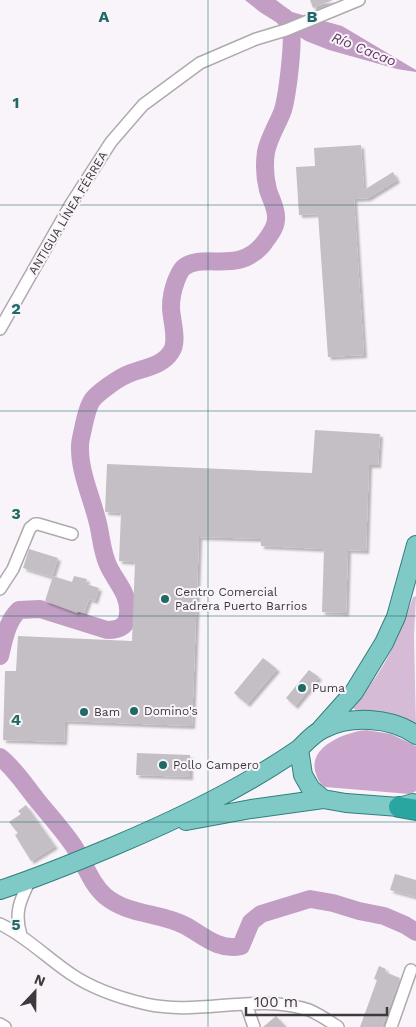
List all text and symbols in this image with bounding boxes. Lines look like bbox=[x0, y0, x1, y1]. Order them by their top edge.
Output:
text: A bbox=[99, 7, 110, 26]
text: B bbox=[307, 7, 318, 26]
water label: Río Cacao bbox=[330, 29, 398, 69]
text: 1 bbox=[13, 93, 19, 112]
street label: ANTIGUA LÍNEA FÉRREA bbox=[26, 149, 110, 277]
text: 2 bbox=[11, 299, 21, 318]
text: 3 bbox=[11, 504, 21, 523]
place label: Centro Comercial Padrera Puerto Barrios bbox=[175, 585, 307, 613]
marker: Centro Comercial Padrera Puerto Barrios bbox=[159, 593, 171, 605]
place label: Puma bbox=[312, 681, 345, 695]
marker: Puma bbox=[296, 682, 308, 694]
place label: Domino's bbox=[144, 704, 198, 718]
place label: Bam bbox=[94, 705, 120, 719]
marker: Domino's bbox=[128, 705, 140, 717]
marker: Bam bbox=[78, 706, 90, 718]
text: 4 bbox=[11, 710, 21, 729]
place label: Pollo Campero bbox=[173, 758, 259, 772]
marker: Pollo Campero bbox=[157, 759, 169, 771]
text: 5 bbox=[11, 915, 21, 934]
north arrow bbox=[10, 967, 60, 1017]
text: N bbox=[32, 971, 48, 989]
scale bar bbox=[246, 984, 387, 1016]
text: 100 m bbox=[254, 993, 298, 1011]

